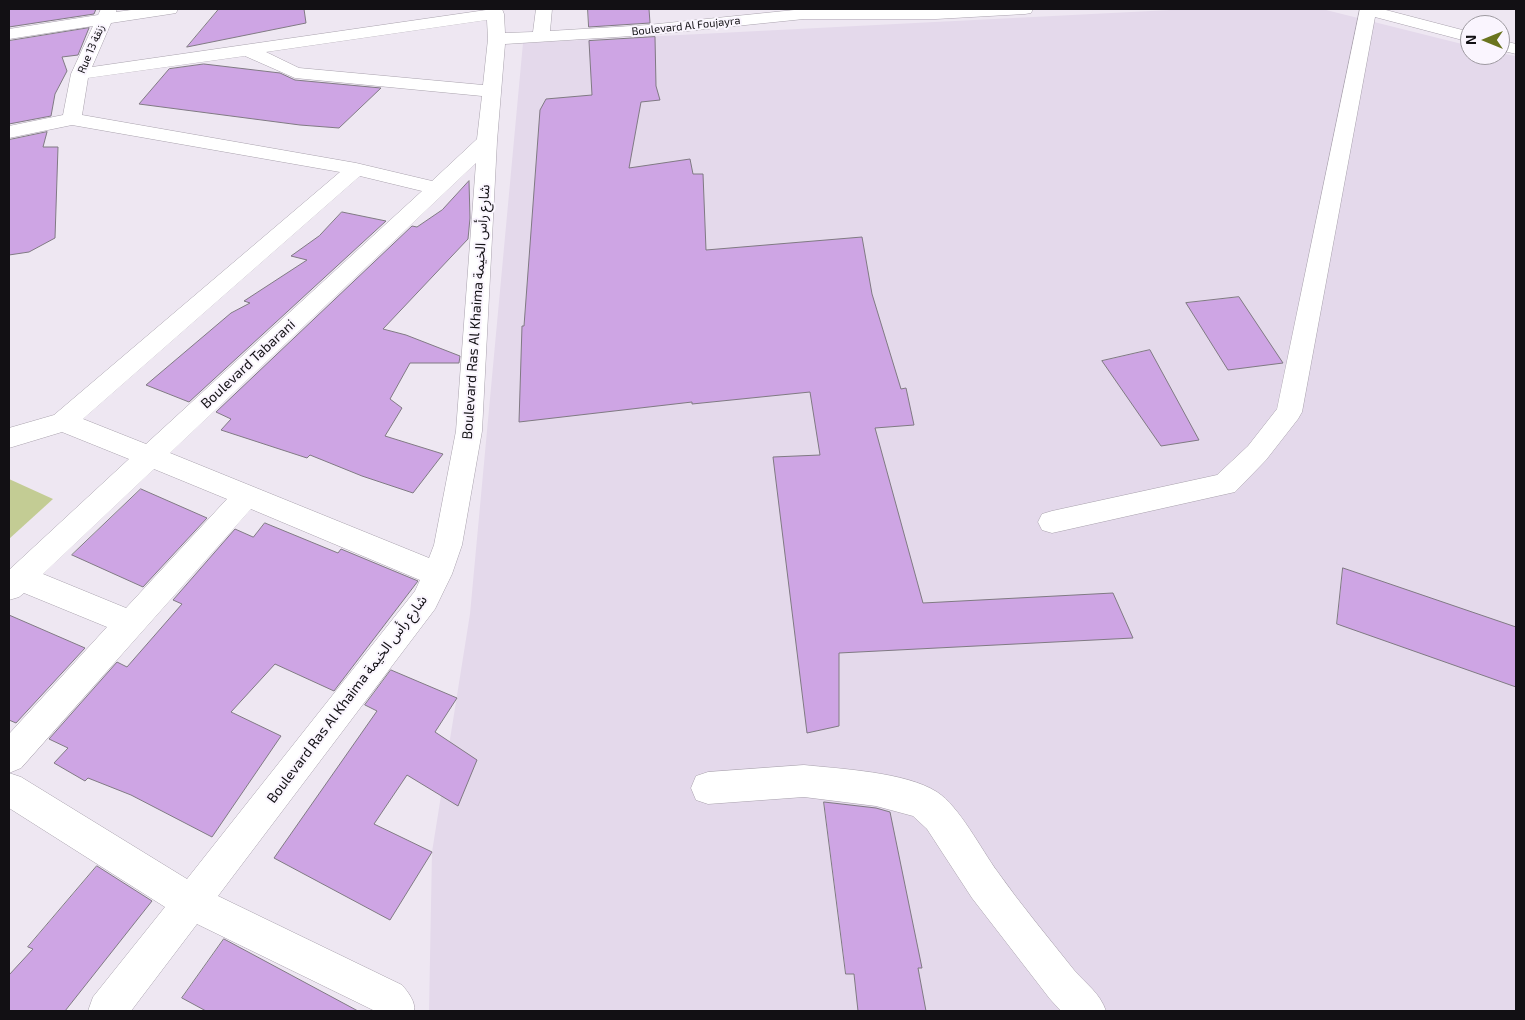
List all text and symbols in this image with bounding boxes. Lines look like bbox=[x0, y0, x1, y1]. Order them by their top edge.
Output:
street label: Boulevard Al Foujayra bbox=[631, 14, 741, 38]
north arrow bbox=[1460, 15, 1510, 65]
street label: Rue 13 زنقة bbox=[75, 23, 107, 75]
text: N bbox=[1462, 35, 1479, 45]
street label: Boulevard Ras Al Khaima شارع رأس الخيمة bbox=[459, 184, 493, 440]
street label: Boulevard Tabarani bbox=[197, 316, 299, 412]
street label: Boulevard Ras Al Khaima شارع رأس الخيمة bbox=[263, 592, 431, 806]

